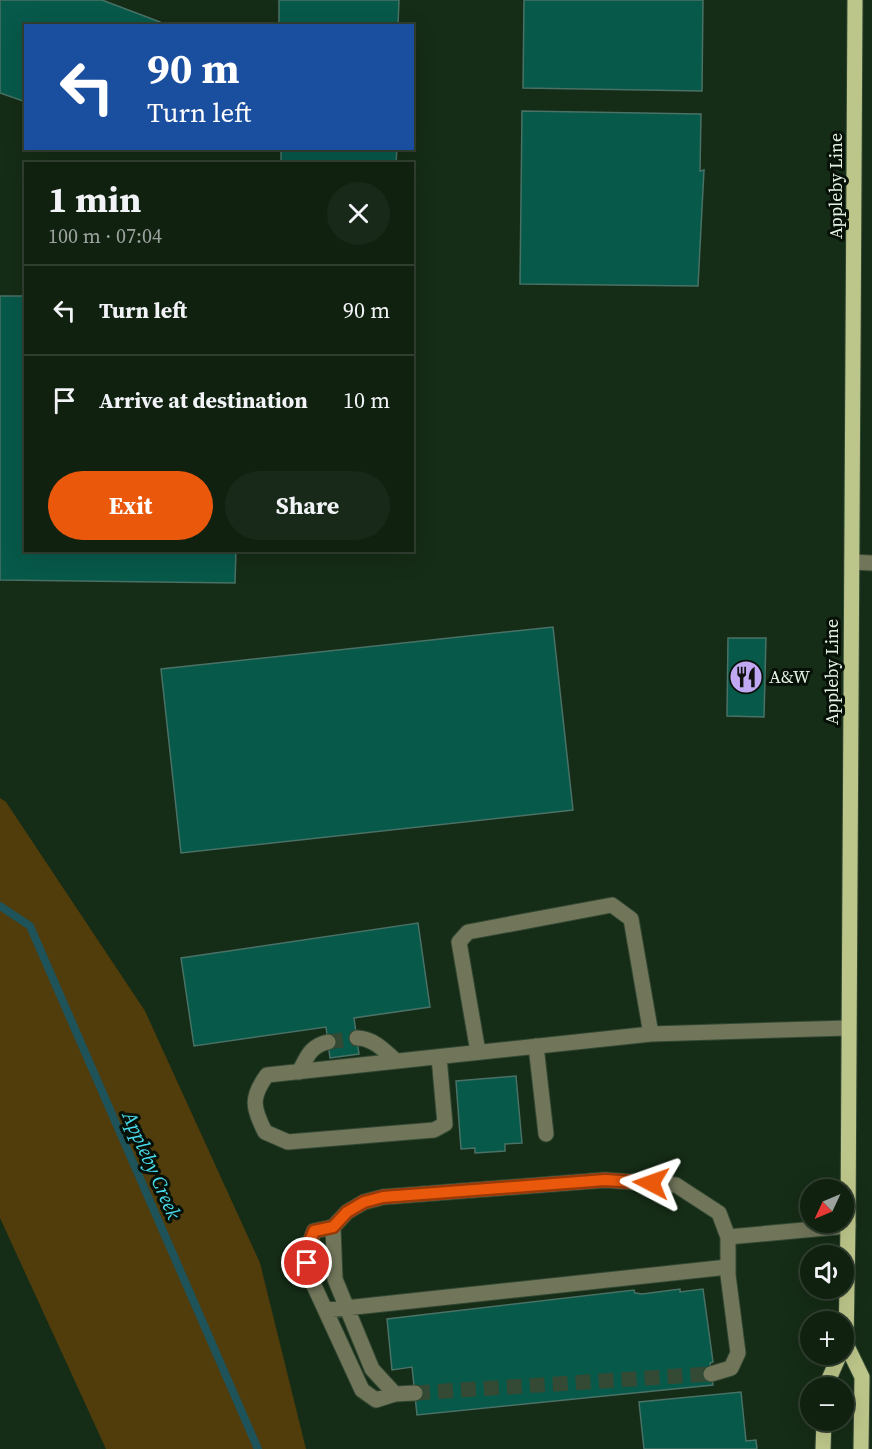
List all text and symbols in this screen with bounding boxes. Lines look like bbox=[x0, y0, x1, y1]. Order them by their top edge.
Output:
text: 90 m bbox=[147, 39, 240, 97]
icon: left bbox=[48, 48, 126, 126]
text: Turn left bbox=[147, 94, 251, 131]
street label: Appleby Line bbox=[823, 133, 848, 239]
text: 1 min bbox=[48, 175, 141, 224]
button: close bbox=[327, 182, 390, 245]
text: 100 m · 07:04 bbox=[48, 222, 162, 250]
icon: left bbox=[48, 294, 81, 327]
text: Turn left bbox=[99, 295, 187, 325]
text: 90 m bbox=[343, 295, 390, 325]
icon: arrive bbox=[48, 384, 81, 417]
text: Arrive at destination bbox=[99, 385, 308, 415]
text: 10 m bbox=[343, 385, 390, 415]
button: Exit bbox=[48, 471, 213, 540]
button: Share bbox=[225, 471, 390, 540]
street label: Appleby Line bbox=[819, 619, 844, 725]
restaurant icon: A&W bbox=[728, 659, 764, 695]
place label: A&W bbox=[769, 664, 811, 689]
water label: Appleby Creek bbox=[115, 1105, 189, 1224]
position arrow bbox=[619, 1151, 683, 1215]
north arrow bbox=[800, 1179, 854, 1233]
map controls bbox=[800, 1179, 854, 1431]
pin bbox=[281, 1237, 332, 1288]
button: sound bbox=[800, 1245, 854, 1299]
icon: arrive bbox=[290, 1246, 323, 1279]
button: + bbox=[800, 1311, 854, 1365]
button: − bbox=[800, 1377, 854, 1431]

